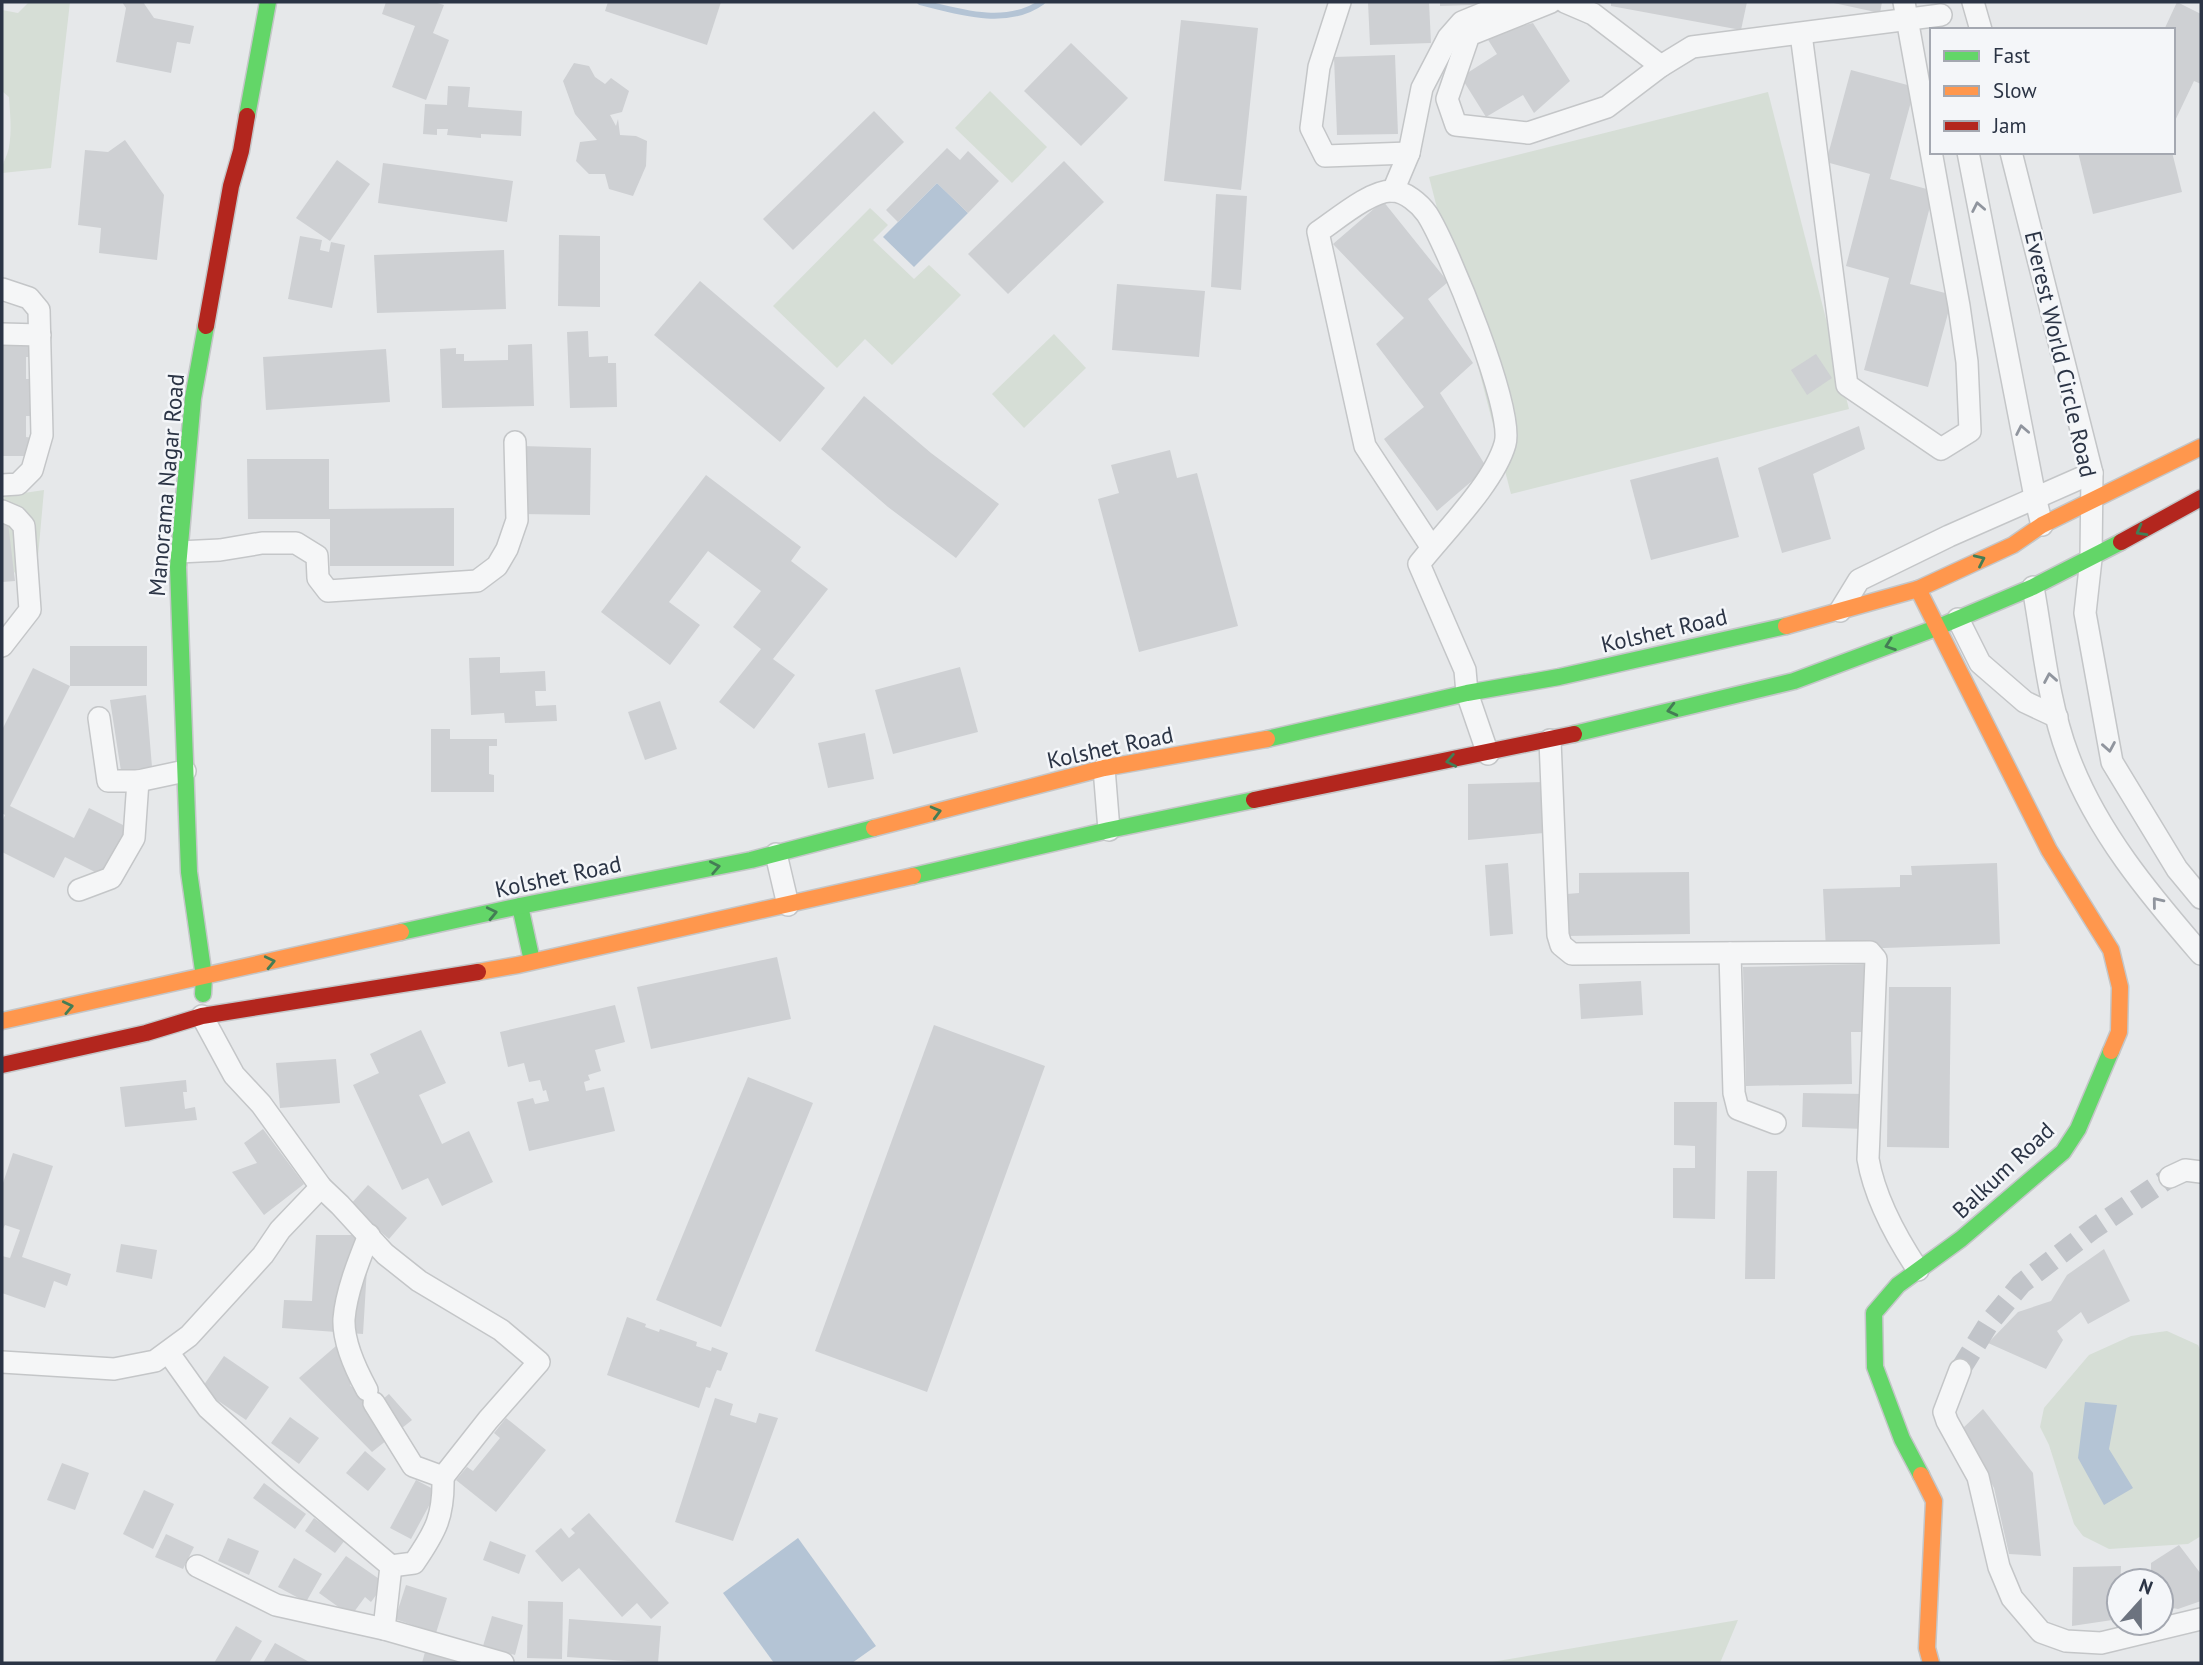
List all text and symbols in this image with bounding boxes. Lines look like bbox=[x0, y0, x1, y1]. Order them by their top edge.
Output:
legend bbox=[1930, 28, 2175, 154]
text: Fast bbox=[1993, 42, 2030, 69]
text: Slow bbox=[1993, 77, 2037, 104]
text: Jam bbox=[1992, 112, 2027, 139]
one-way arrow bbox=[1972, 201, 1987, 213]
street label: Everest World Circle Road bbox=[2019, 228, 2103, 480]
street label: Manorama Nagar Road bbox=[142, 373, 190, 597]
one-way arrow bbox=[2015, 424, 2030, 436]
one-way arrow bbox=[2136, 523, 2149, 536]
one-way arrow bbox=[1973, 555, 1985, 569]
street label: Kolshet Road bbox=[1598, 601, 1730, 659]
one-way arrow bbox=[1884, 637, 1896, 651]
one-way arrow bbox=[2043, 673, 2058, 685]
one-way arrow bbox=[1666, 702, 1678, 717]
street label: Kolshet Road bbox=[1044, 719, 1176, 775]
one-way arrow bbox=[2101, 741, 2116, 753]
one-way arrow bbox=[1445, 753, 1457, 768]
one-way arrow bbox=[930, 806, 942, 820]
street label: Kolshet Road bbox=[492, 848, 624, 904]
one-way arrow bbox=[709, 861, 721, 876]
one-way arrow bbox=[2153, 898, 2165, 911]
one-way arrow bbox=[486, 906, 498, 921]
one-way arrow bbox=[264, 956, 276, 970]
one-way arrow bbox=[62, 1000, 74, 1015]
street label: Balkum Road bbox=[1946, 1116, 2060, 1224]
north arrow bbox=[2105, 1567, 2175, 1637]
text: N bbox=[2136, 1573, 2156, 1600]

